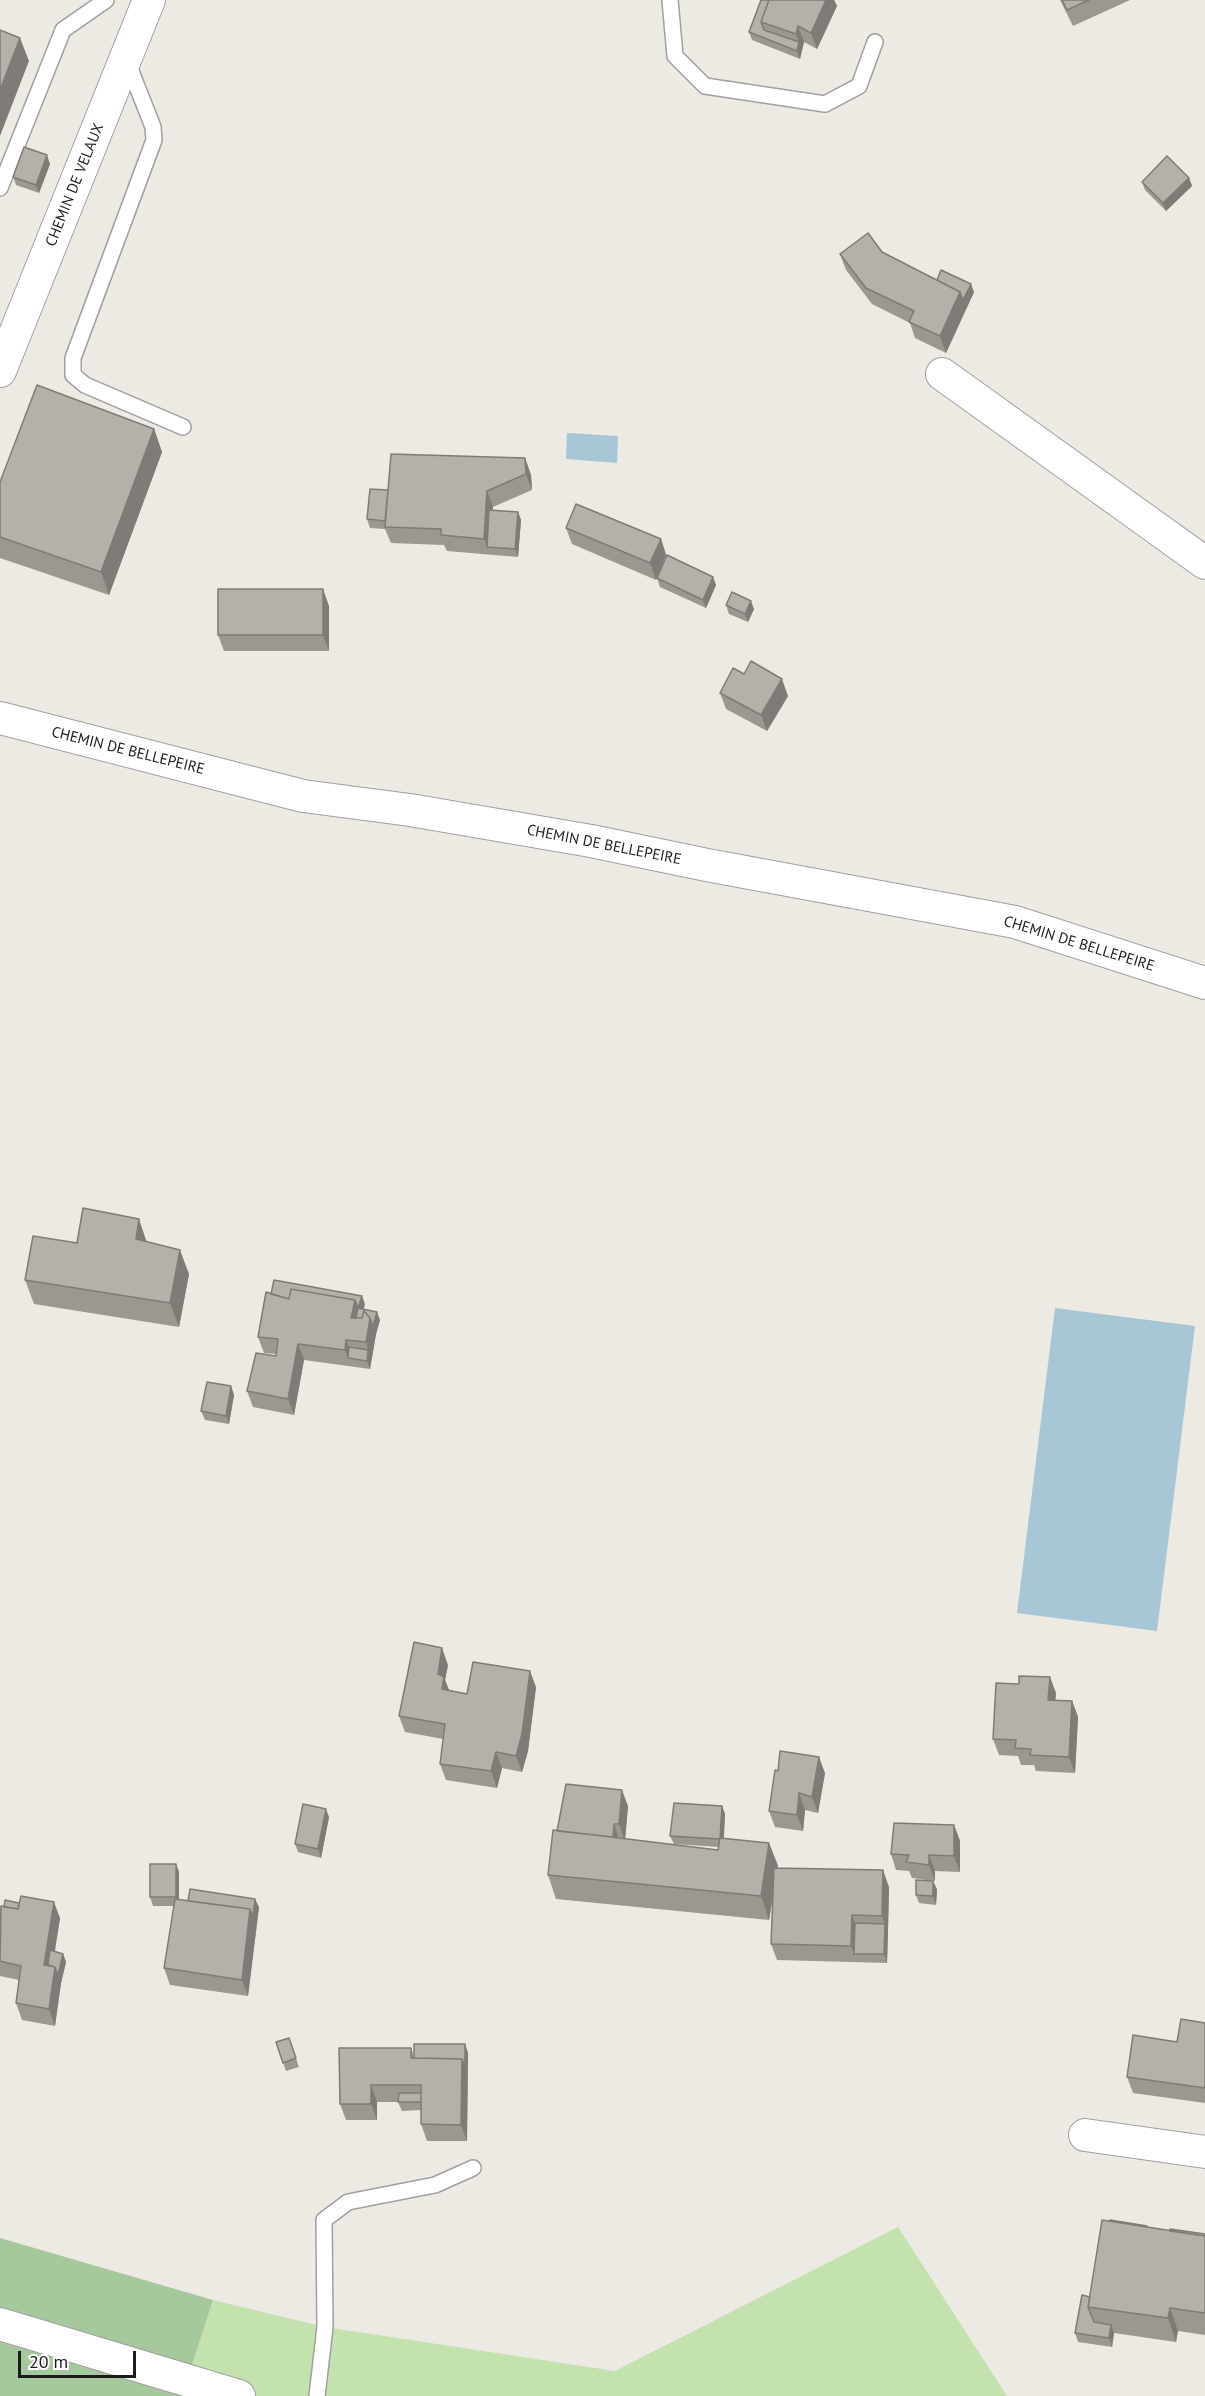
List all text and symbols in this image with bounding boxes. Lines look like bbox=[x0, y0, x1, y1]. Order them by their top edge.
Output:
street label: CHEMIN DE VELAUX bbox=[42, 121, 108, 249]
street label: CHEMIN DE BELLEPEIRE bbox=[50, 723, 206, 779]
street label: CHEMIN DE BELLEPEIRE bbox=[525, 821, 683, 869]
street label: CHEMIN DE BELLEPEIRE bbox=[1001, 912, 1157, 976]
scale bar bbox=[21, 2339, 140, 2377]
text: 20 m bbox=[29, 2350, 68, 2373]

